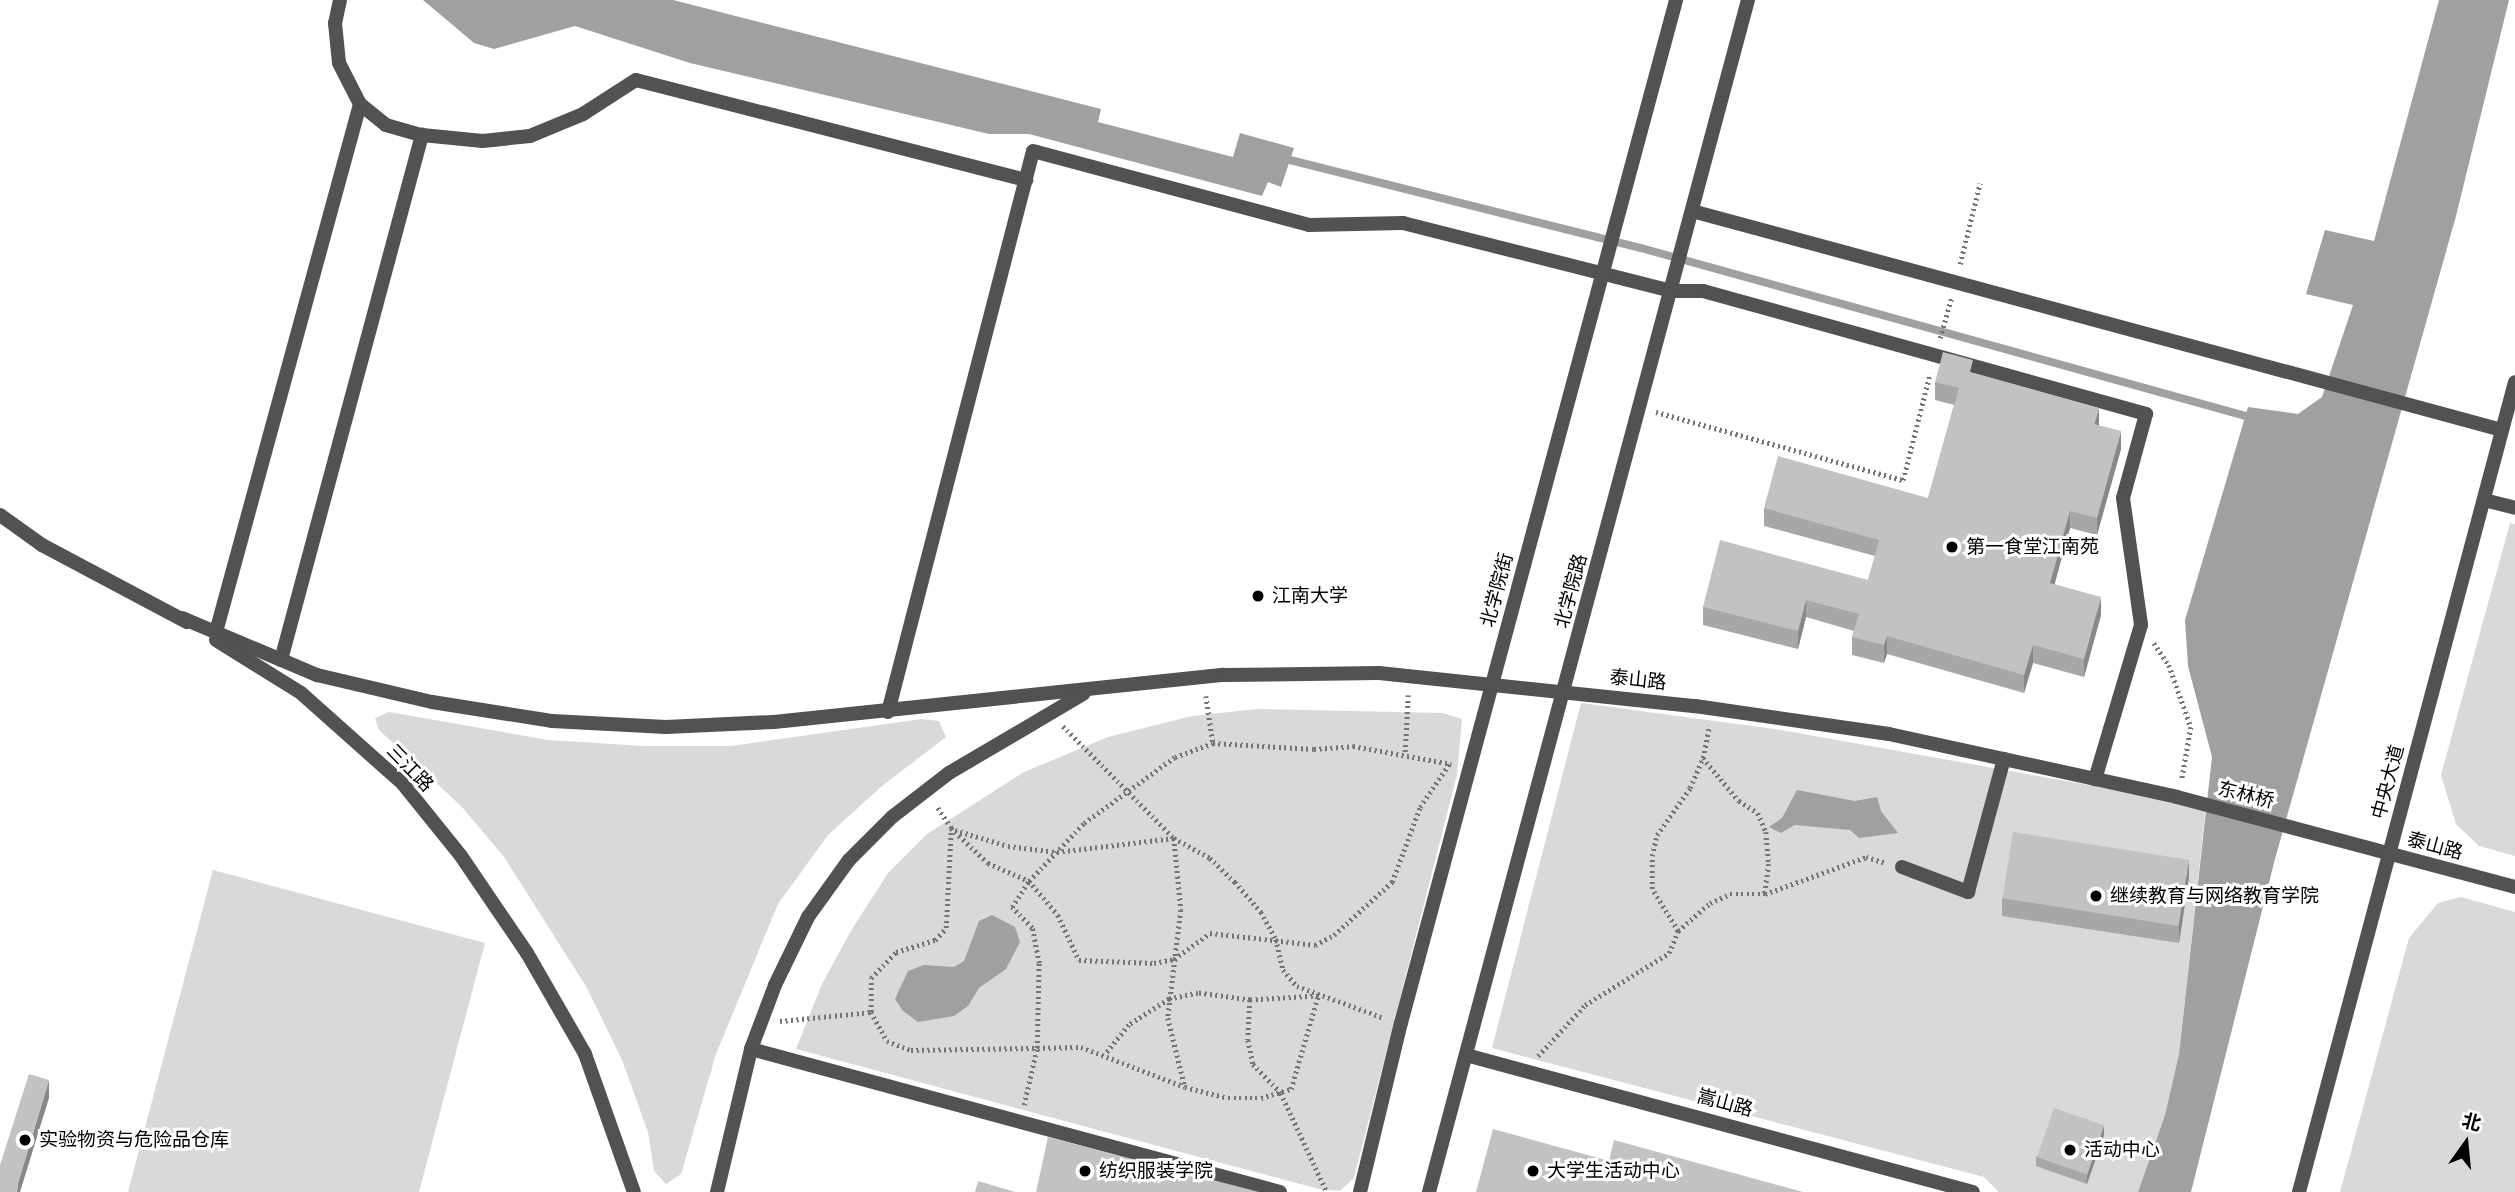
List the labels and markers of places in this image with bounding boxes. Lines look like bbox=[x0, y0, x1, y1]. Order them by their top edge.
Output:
place label: 第一食堂江南苑 bbox=[1966, 536, 2099, 558]
marker: 第一食堂江南苑 bbox=[1944, 539, 1960, 555]
place label: 江南大学 bbox=[1272, 585, 1348, 607]
marker: 江南大学 bbox=[1250, 588, 1266, 604]
place label: 继续教育与网络教育学院 bbox=[2110, 885, 2319, 907]
marker: 继续教育与网络教育学院 bbox=[2088, 888, 2104, 904]
place label: 实验物资与危险品仓库 bbox=[39, 1129, 229, 1151]
marker: 实验物资与危险品仓库 bbox=[17, 1132, 33, 1148]
place label: 活动中心 bbox=[2084, 1139, 2160, 1161]
marker: 活动中心 bbox=[2062, 1142, 2078, 1158]
place label: 纺织服装学院 bbox=[1099, 1160, 1213, 1182]
place label: 大学生活动中心 bbox=[1547, 1160, 1680, 1182]
marker: 纺织服装学院 bbox=[1077, 1163, 1093, 1179]
marker: 大学生活动中心 bbox=[1525, 1163, 1541, 1179]

